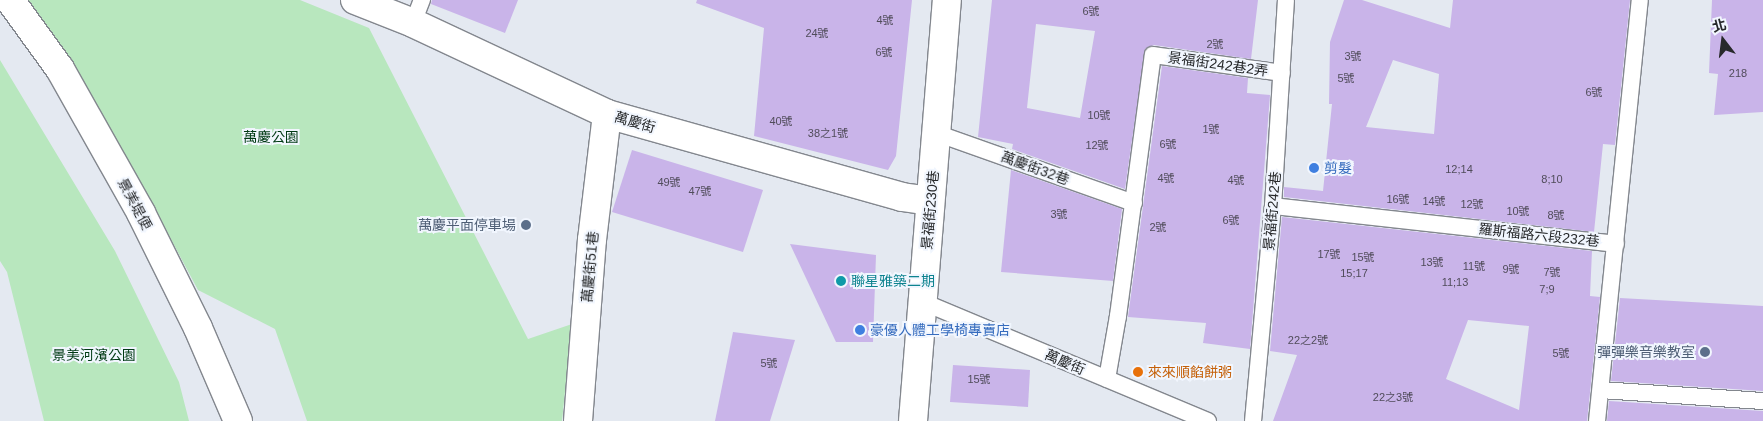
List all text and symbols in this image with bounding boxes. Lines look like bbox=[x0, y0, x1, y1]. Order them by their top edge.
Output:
house number: 6號 bbox=[1082, 4, 1100, 18]
house number: 4號 bbox=[876, 13, 894, 27]
north arrow bbox=[1698, 15, 1748, 65]
text: 北 bbox=[1710, 16, 1728, 35]
house number: 24號 bbox=[805, 26, 829, 40]
house number: 2號 bbox=[1206, 37, 1224, 51]
house number: 6號 bbox=[875, 45, 893, 59]
street label: 景福街242巷2弄 bbox=[1167, 49, 1269, 79]
house number: 3號 bbox=[1344, 49, 1362, 63]
house number: 218 bbox=[1729, 66, 1747, 80]
house number: 5號 bbox=[1337, 71, 1355, 85]
house number: 6號 bbox=[1585, 85, 1603, 99]
street label: 萬慶街 bbox=[612, 108, 658, 136]
house number: 10號 bbox=[1087, 108, 1111, 122]
house number: 40號 bbox=[769, 114, 793, 128]
house number: 1號 bbox=[1202, 122, 1220, 136]
house number: 38之1號 bbox=[808, 126, 848, 140]
park label: 萬慶公園 bbox=[243, 129, 299, 145]
house number: 6號 bbox=[1159, 137, 1177, 151]
house number: 12號 bbox=[1085, 138, 1109, 152]
street label: 萬慶街32巷 bbox=[998, 148, 1072, 188]
place label: 剪髮 bbox=[1324, 160, 1352, 176]
marker: 剪髮 bbox=[1308, 162, 1320, 174]
house number: 12;14 bbox=[1445, 162, 1473, 176]
street label: 景福街230巷 bbox=[918, 170, 942, 250]
house number: 4號 bbox=[1157, 171, 1175, 185]
street label: 景福街242巷 bbox=[1260, 171, 1284, 251]
house number: 8;10 bbox=[1541, 172, 1563, 186]
house number: 4號 bbox=[1227, 173, 1245, 187]
street label: 景美堤便 bbox=[114, 175, 156, 233]
house number: 49號 bbox=[657, 175, 681, 189]
house number: 47號 bbox=[688, 184, 712, 198]
house number: 16號 bbox=[1386, 192, 1410, 206]
house number: 14號 bbox=[1422, 194, 1446, 208]
house number: 12號 bbox=[1460, 197, 1484, 211]
house number: 10號 bbox=[1506, 204, 1530, 218]
house number: 3號 bbox=[1050, 207, 1068, 221]
house number: 8號 bbox=[1547, 208, 1565, 222]
house number: 6號 bbox=[1222, 213, 1240, 227]
place label: 萬慶平面停車場 bbox=[418, 217, 516, 233]
marker: 萬慶平面停車場 bbox=[520, 219, 532, 231]
house number: 2號 bbox=[1149, 220, 1167, 234]
street label: 羅斯福路六段232巷 bbox=[1478, 220, 1600, 250]
street label: 萬慶街51巷 bbox=[579, 231, 601, 303]
house number: 17號 bbox=[1317, 247, 1341, 261]
house number: 15號 bbox=[1351, 250, 1375, 264]
house number: 13號 bbox=[1420, 255, 1444, 269]
house number: 11號 bbox=[1463, 259, 1485, 273]
house number: 9號 bbox=[1502, 262, 1520, 276]
house number: 7號 bbox=[1543, 265, 1561, 279]
house number: 15;17 bbox=[1340, 266, 1368, 280]
place label: 聯星雅築二期 bbox=[851, 273, 935, 289]
marker: 聯星雅築二期 bbox=[835, 275, 847, 287]
house number: 11;13 bbox=[1442, 275, 1468, 289]
house number: 7;9 bbox=[1539, 282, 1555, 296]
place label: 豪優人體工學椅專賣店 bbox=[870, 322, 1010, 338]
marker: 豪優人體工學椅專賣店 bbox=[854, 324, 866, 336]
house number: 22之2號 bbox=[1288, 333, 1328, 347]
place label: 彈彈樂音樂教室 bbox=[1597, 344, 1695, 360]
street label: 萬慶街 bbox=[1042, 346, 1088, 378]
house number: 5號 bbox=[1552, 346, 1570, 360]
marker: 彈彈樂音樂教室 bbox=[1699, 346, 1711, 358]
park label: 景美河濱公園 bbox=[52, 347, 136, 363]
house number: 5號 bbox=[760, 356, 778, 370]
place label: 來來順餡餅粥 bbox=[1148, 364, 1232, 380]
marker: 來來順餡餅粥 bbox=[1132, 366, 1144, 378]
house number: 15號 bbox=[967, 372, 991, 386]
house number: 22之3號 bbox=[1373, 390, 1413, 404]

